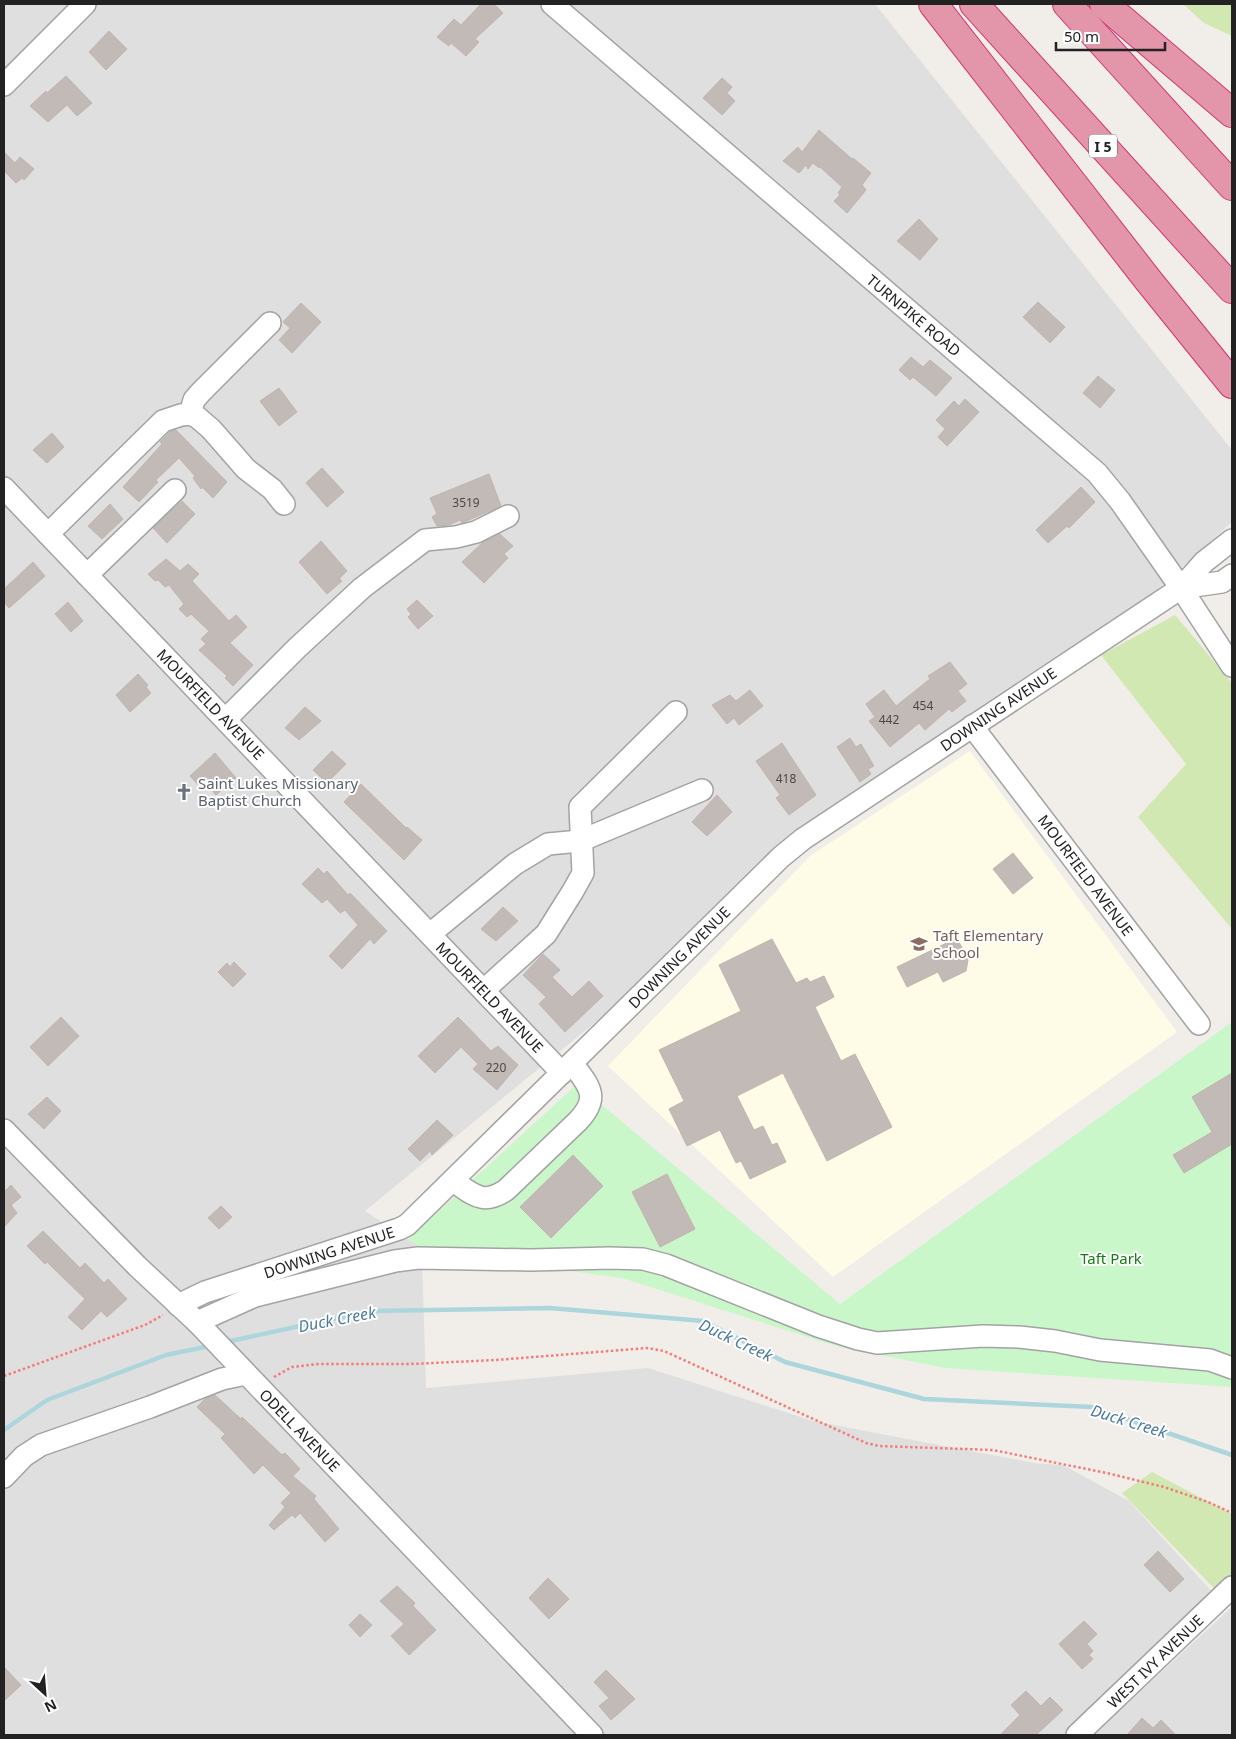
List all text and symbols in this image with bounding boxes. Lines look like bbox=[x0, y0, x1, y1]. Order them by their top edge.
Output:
scale bar bbox=[1056, 20, 1165, 52]
text: 50 m bbox=[1064, 26, 1099, 46]
road number: I 5 bbox=[1089, 134, 1117, 158]
street label: TURNPIKE ROAD bbox=[863, 270, 965, 360]
house number: 3519 bbox=[452, 494, 480, 511]
street label: MOURFIELD AVENUE bbox=[153, 644, 269, 764]
street label: DOWNING AVENUE bbox=[936, 663, 1060, 755]
house number: 454 bbox=[913, 697, 933, 714]
house number: 442 bbox=[879, 711, 899, 728]
house number: 418 bbox=[776, 770, 796, 787]
place label: Saint Lukes Missionary Baptist Church bbox=[198, 773, 358, 810]
church icon: Saint Lukes Missionary Baptist Church bbox=[174, 782, 194, 802]
street label: MOURFIELD AVENUE bbox=[1034, 810, 1138, 940]
street label: DOWNING AVENUE bbox=[624, 902, 734, 1012]
place label: Taft Elementary School bbox=[933, 925, 1043, 962]
school or university icon: Taft Elementary School bbox=[909, 934, 929, 954]
street label: MOURFIELD AVENUE bbox=[432, 937, 548, 1057]
house number: 220 bbox=[486, 1059, 506, 1076]
street label: DOWNING AVENUE bbox=[261, 1221, 397, 1283]
park label: Taft Park bbox=[1080, 1248, 1142, 1268]
water label: Duck Creek bbox=[296, 1300, 379, 1337]
water label: Duck Creek bbox=[696, 1313, 777, 1367]
street label: ODELL AVENUE bbox=[255, 1384, 345, 1476]
water label: Duck Creek bbox=[1088, 1399, 1171, 1443]
street label: WEST IVY AVENUE bbox=[1103, 1610, 1207, 1712]
north arrow bbox=[20, 1669, 70, 1719]
text: N bbox=[42, 1695, 60, 1717]

